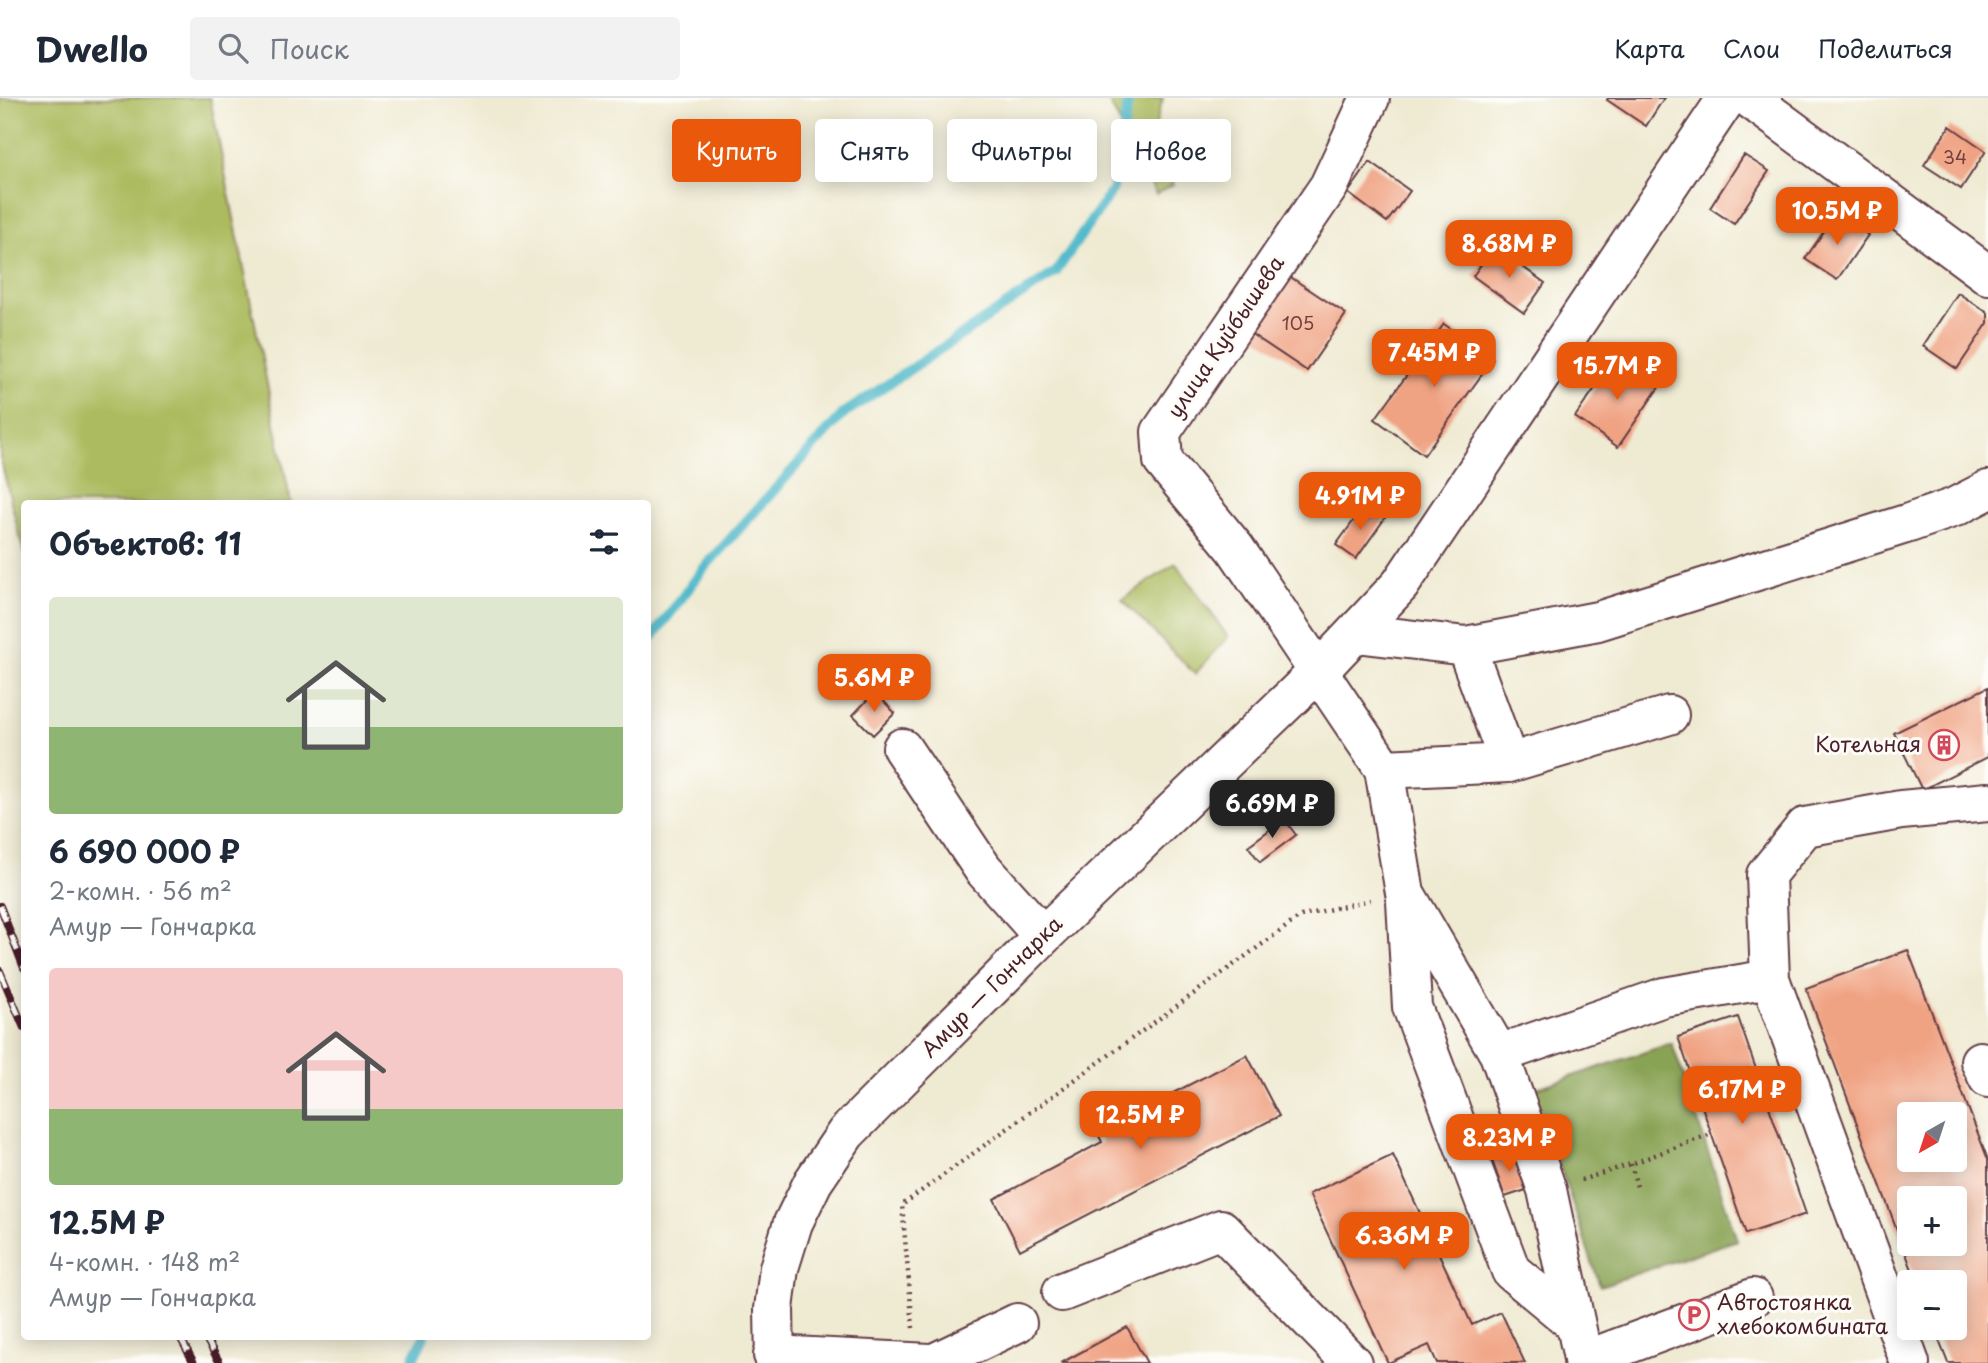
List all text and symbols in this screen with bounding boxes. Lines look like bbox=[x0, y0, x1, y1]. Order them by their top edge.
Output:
search box bbox=[190, 17, 680, 80]
text: Dwello bbox=[35, 23, 148, 73]
icon: search bbox=[214, 29, 252, 67]
text: Поиск bbox=[270, 29, 349, 68]
text: Карта bbox=[1614, 30, 1685, 66]
text: Слои bbox=[1723, 30, 1780, 66]
text: Поделиться bbox=[1818, 30, 1953, 66]
chip: Купить bbox=[672, 119, 801, 182]
chip: Снять bbox=[815, 119, 933, 182]
chip: Фильтры bbox=[947, 119, 1097, 182]
chip: Новое bbox=[1111, 119, 1231, 182]
house number: 34 bbox=[1943, 143, 1967, 170]
pin: 10.5M ₽ bbox=[1772, 188, 1902, 247]
text: 10.5M ₽ bbox=[1792, 192, 1882, 227]
pin: 8.68M ₽ bbox=[1444, 220, 1574, 280]
text: 8.68M ₽ bbox=[1461, 225, 1557, 260]
street label: улица Куйбышева bbox=[1158, 248, 1291, 424]
house number: 105 bbox=[1282, 309, 1314, 336]
pin: 7.45M ₽ bbox=[1369, 330, 1499, 389]
text: 7.45M ₽ bbox=[1388, 334, 1480, 369]
pin: 15.7M ₽ bbox=[1552, 342, 1682, 402]
text: 15.7M ₽ bbox=[1573, 347, 1661, 382]
pin: 4.91M ₽ bbox=[1295, 472, 1425, 532]
text: 4.91M ₽ bbox=[1315, 477, 1405, 512]
text: Объектов: 11 bbox=[49, 520, 242, 565]
icon: filters bbox=[585, 523, 623, 561]
icon: home bbox=[273, 642, 399, 768]
pin: 5.6M ₽ bbox=[817, 654, 931, 714]
text: 5.6M ₽ bbox=[834, 659, 914, 694]
place label: Котельная bbox=[1815, 727, 1921, 759]
building icon: Котельная bbox=[1927, 728, 1961, 762]
pin: 6.69M ₽ bbox=[1207, 780, 1337, 840]
text: 6.69M ₽ bbox=[1226, 785, 1318, 820]
text: 6 690 000 ₽ bbox=[49, 828, 240, 873]
text: 2-комн. · 56 m² bbox=[49, 873, 232, 908]
text: Амур — Гончарка bbox=[49, 908, 256, 943]
street label: Амур — Гончарка bbox=[913, 908, 1069, 1064]
icon: home bbox=[273, 1013, 399, 1139]
pin: 6.17M ₽ bbox=[1677, 1066, 1807, 1126]
text: 6.17M ₽ bbox=[1698, 1071, 1786, 1106]
pin: 12.5M ₽ bbox=[1075, 1091, 1205, 1151]
text: 12.5M ₽ bbox=[1096, 1096, 1184, 1131]
north arrow bbox=[1897, 1102, 1967, 1172]
map controls bbox=[1897, 1102, 1967, 1340]
pin: 8.23M ₽ bbox=[1444, 1114, 1574, 1174]
text: 8.23M ₽ bbox=[1462, 1119, 1556, 1154]
button: + bbox=[1897, 1186, 1967, 1256]
text: 12.5M ₽ bbox=[49, 1199, 165, 1244]
pin: 6.36M ₽ bbox=[1339, 1212, 1469, 1272]
text: 6.36M ₽ bbox=[1355, 1217, 1453, 1252]
text: 4-комн. · 148 m² bbox=[49, 1244, 240, 1279]
button: − bbox=[1897, 1270, 1967, 1340]
text: Амур — Гончарка bbox=[49, 1279, 256, 1314]
place label: Автостоянка хлебокомбината bbox=[1717, 1285, 1889, 1341]
parking icon: Автостоянка хлебокомбината bbox=[1677, 1298, 1711, 1332]

